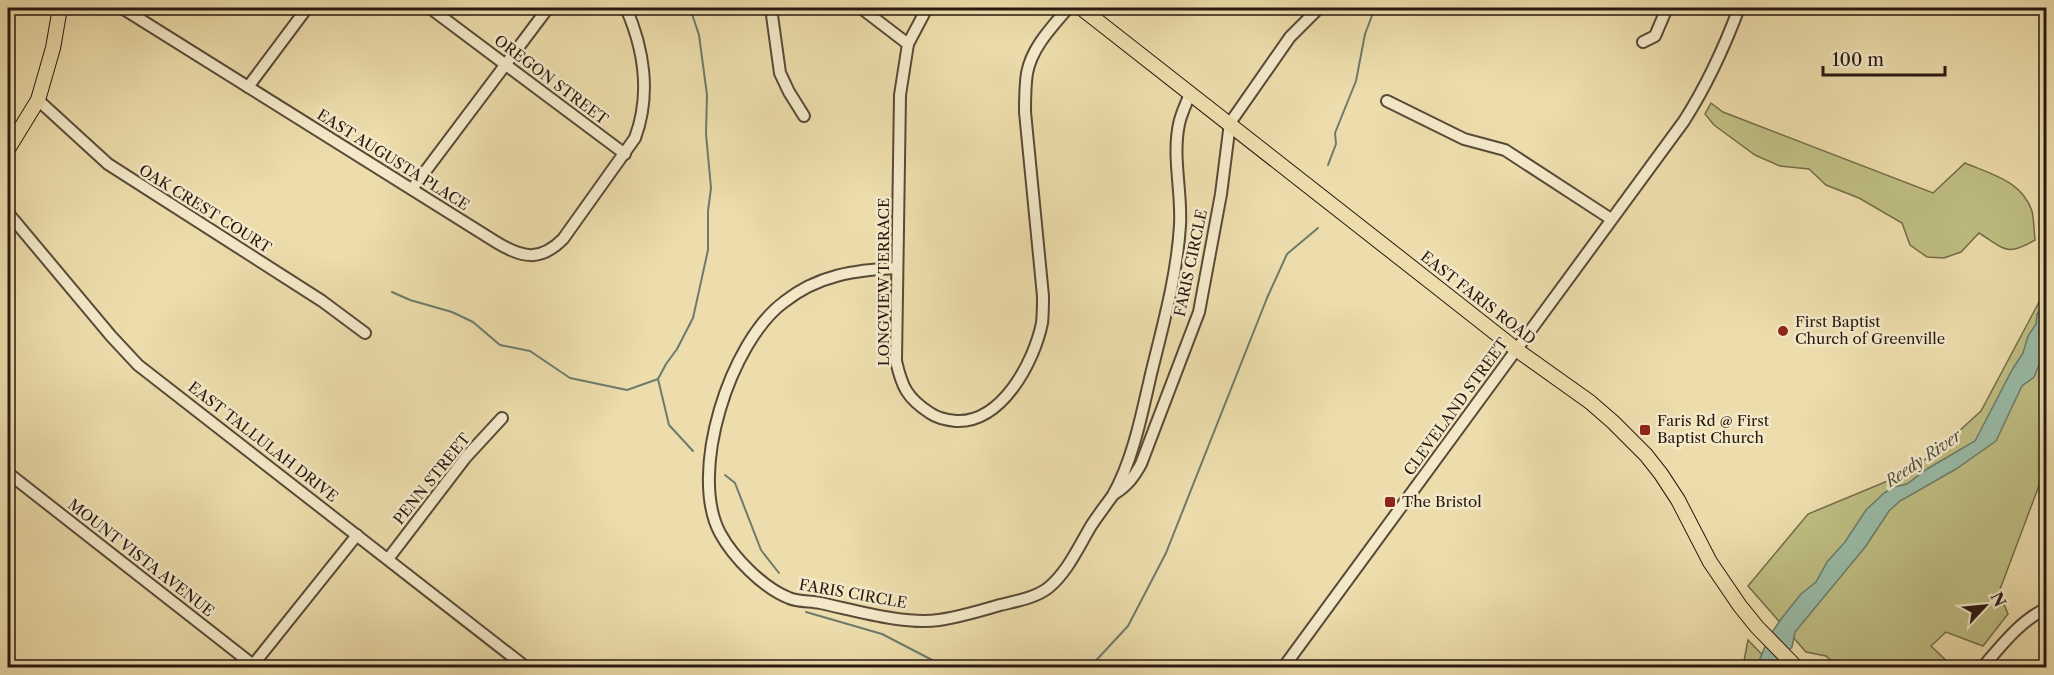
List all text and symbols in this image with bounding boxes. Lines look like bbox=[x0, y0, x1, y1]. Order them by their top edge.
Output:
street label: OREGON STREET bbox=[491, 31, 613, 129]
scale bar bbox=[1823, 39, 1944, 77]
text: 100 m bbox=[1832, 49, 1884, 71]
street label: EAST AUGUSTA PLACE bbox=[314, 105, 473, 214]
street label: OAK CREST COURT bbox=[136, 160, 276, 257]
street label: LONGVIEW TERRACE bbox=[874, 198, 893, 366]
street label: FARIS CIRCLE bbox=[1170, 207, 1211, 318]
street label: EAST FARIS ROAD bbox=[1417, 247, 1540, 348]
place label: First Baptist Church of Greenville bbox=[1795, 312, 1945, 348]
marker: First Baptist Church of Greenville bbox=[1776, 324, 1790, 338]
street label: CLEVELAND STREET bbox=[1399, 334, 1512, 479]
street label: EAST TALLULAH DRIVE bbox=[185, 377, 342, 506]
place label: Faris Rd @ First Baptist Church bbox=[1657, 411, 1770, 447]
marker: Faris Rd @ First Baptist Church bbox=[1638, 423, 1652, 437]
water label: Reedy River bbox=[1879, 424, 1966, 492]
street label: PENN STREET bbox=[389, 429, 475, 528]
place label: The Bristol bbox=[1402, 492, 1482, 511]
street label: MOUNT VISTA AVENUE bbox=[64, 495, 218, 621]
marker: The Bristol bbox=[1383, 495, 1397, 509]
street label: FARIS CIRCLE bbox=[798, 575, 909, 612]
north arrow bbox=[1955, 576, 2015, 636]
text: N bbox=[1986, 589, 2011, 610]

